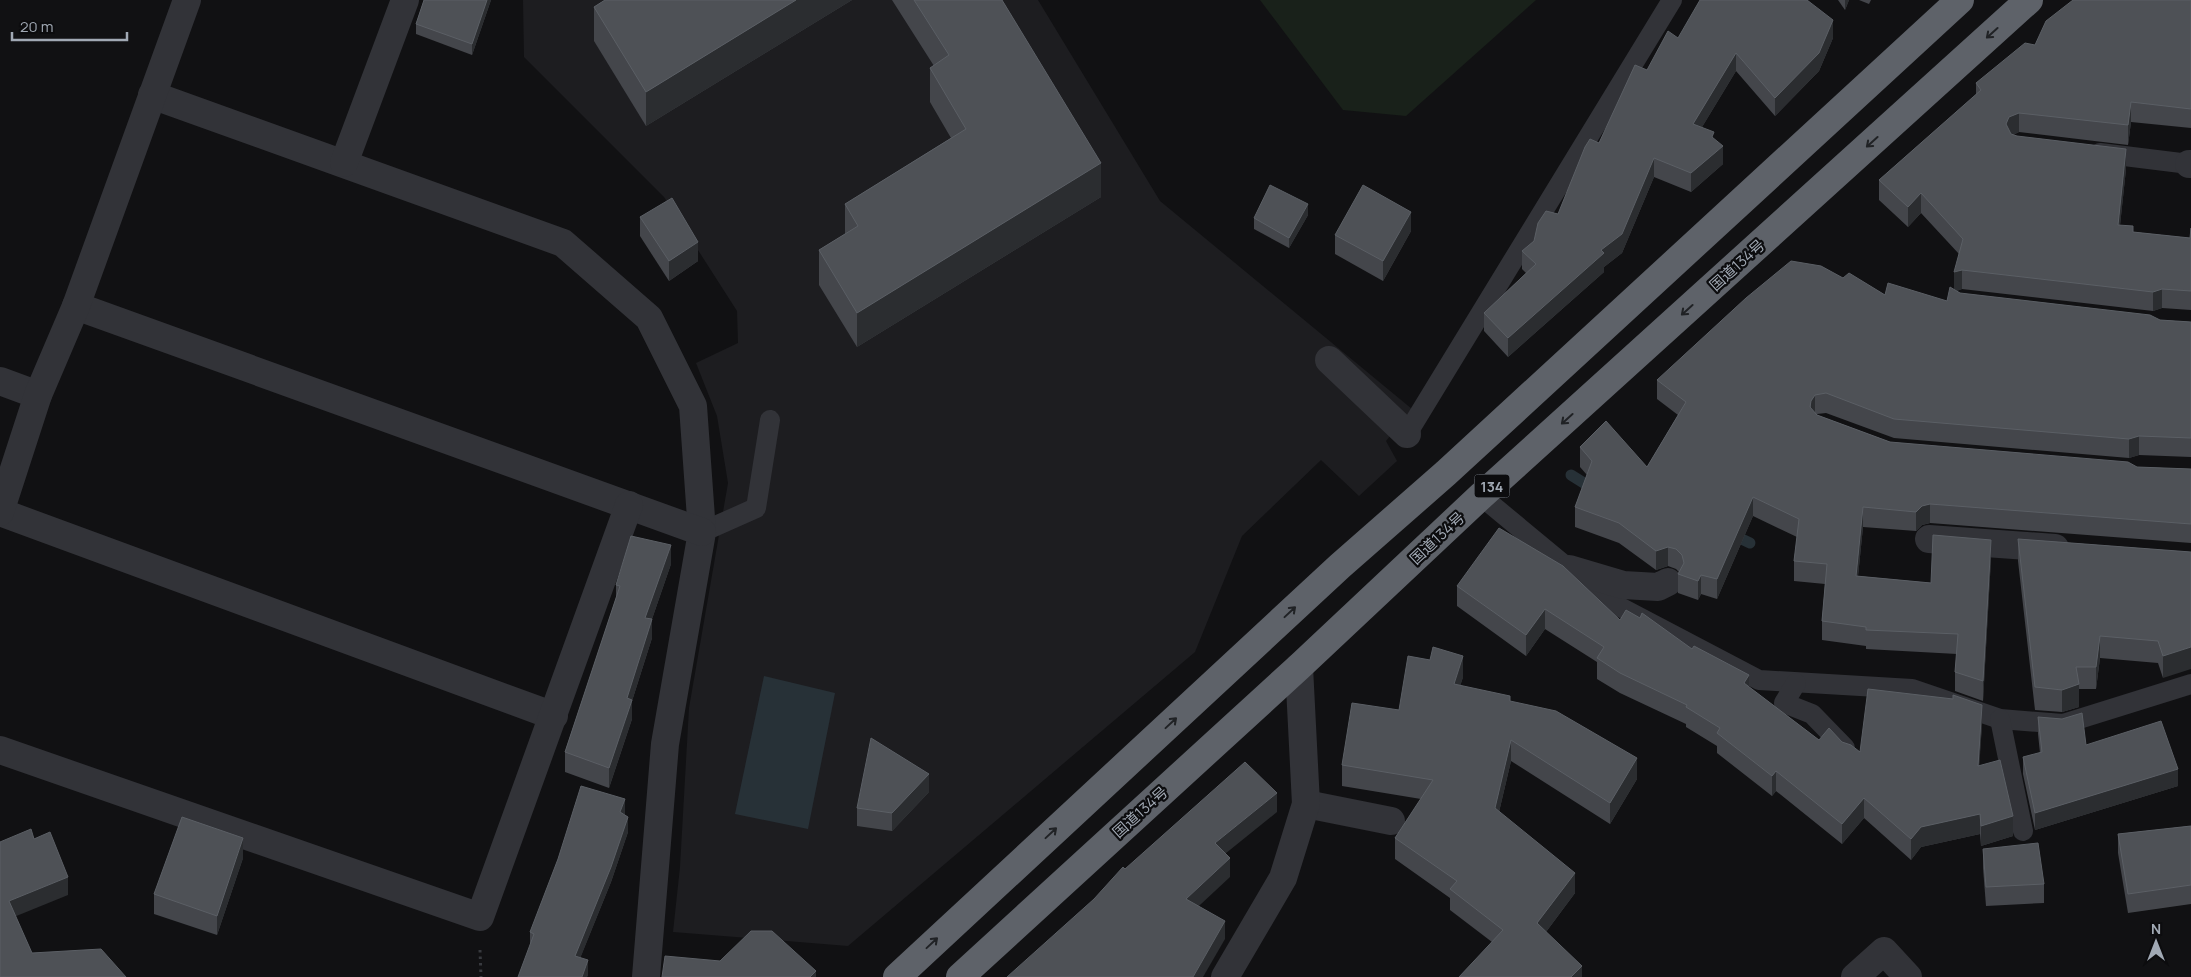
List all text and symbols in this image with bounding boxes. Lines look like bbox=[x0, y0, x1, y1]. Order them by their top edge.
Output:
scale bar bbox=[12, 10, 128, 42]
text: 20 m bbox=[20, 16, 53, 37]
one-way arrow bbox=[1986, 27, 1999, 39]
one-way arrow bbox=[1866, 136, 1879, 148]
street label: 国道134号 bbox=[1705, 234, 1769, 296]
one-way arrow bbox=[1680, 304, 1693, 316]
one-way arrow bbox=[1560, 413, 1573, 425]
road number: 134 bbox=[1474, 474, 1510, 498]
street label: 国道134号 bbox=[1405, 507, 1469, 569]
one-way arrow bbox=[1284, 606, 1296, 618]
one-way arrow bbox=[1164, 717, 1177, 729]
street label: 国道134号 bbox=[1108, 781, 1172, 843]
one-way arrow bbox=[1045, 827, 1058, 839]
north arrow bbox=[2131, 917, 2181, 967]
text: N bbox=[2151, 919, 2161, 938]
one-way arrow bbox=[926, 937, 938, 949]

